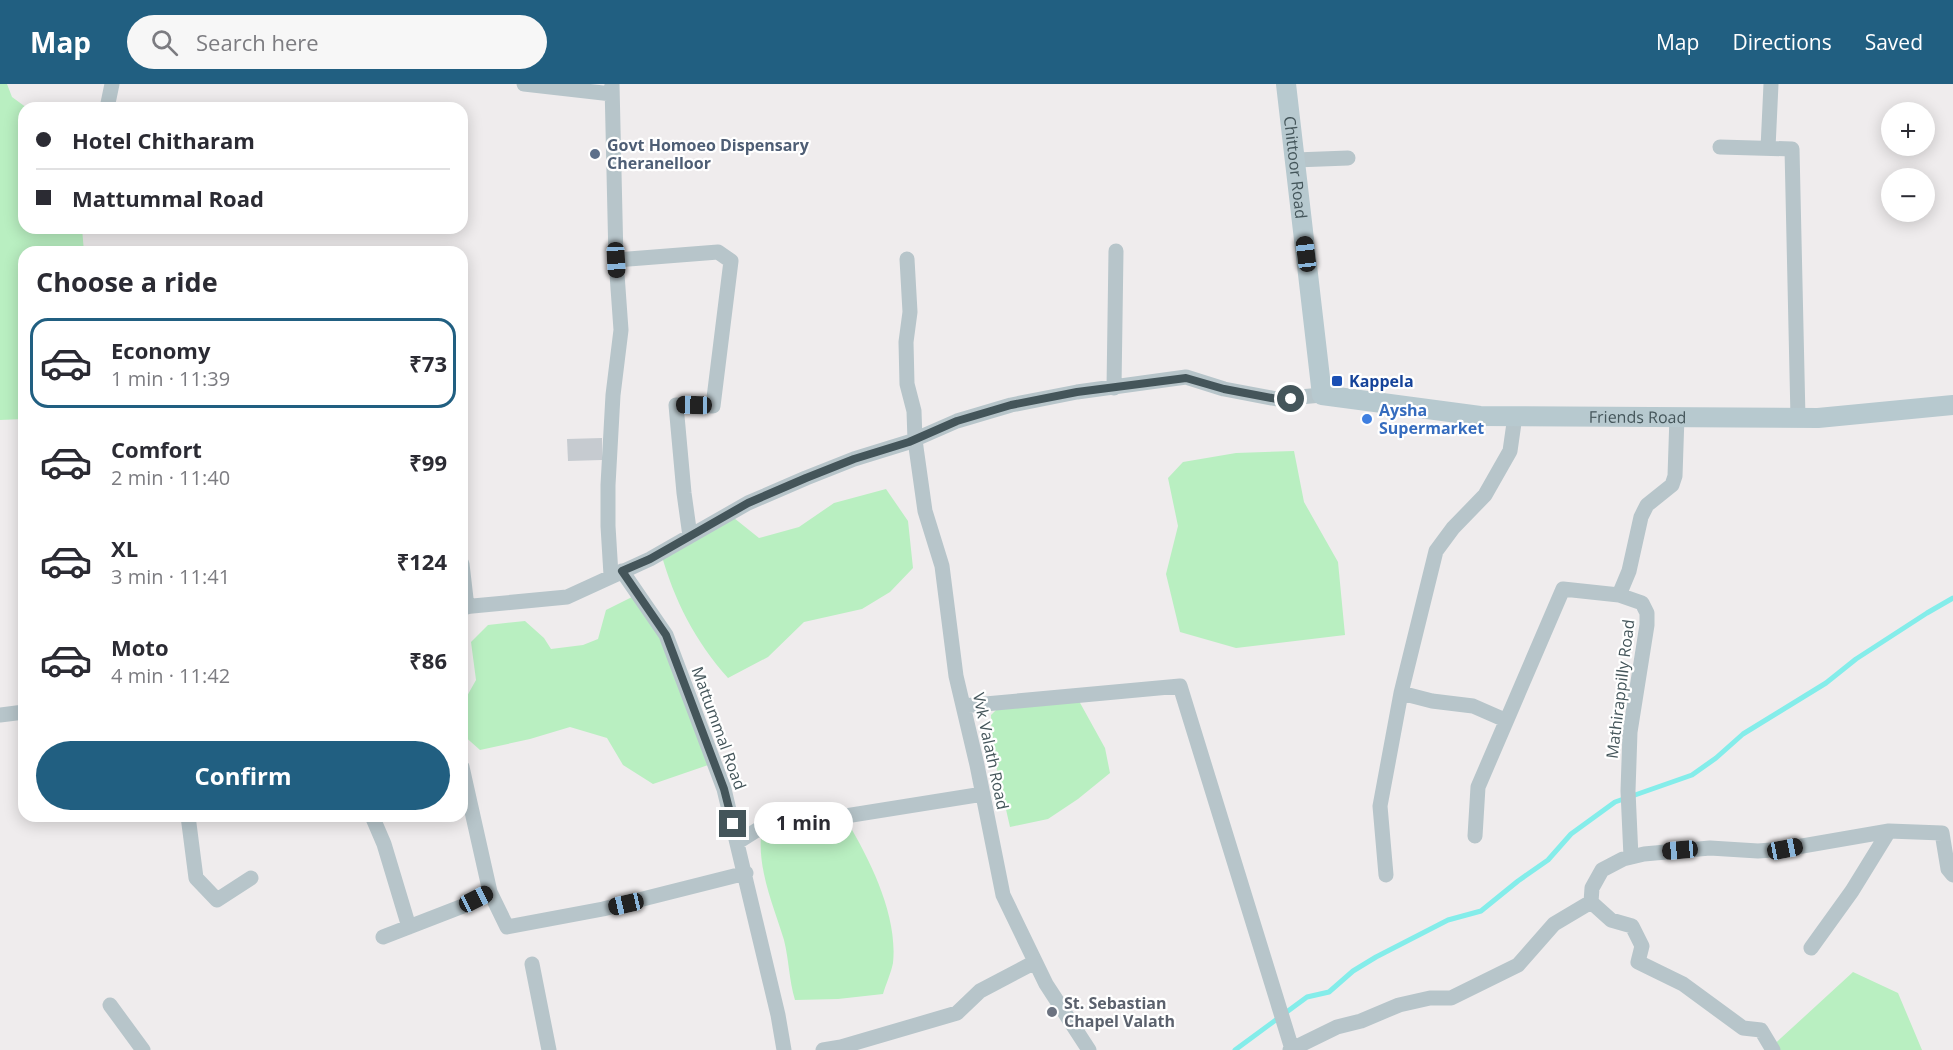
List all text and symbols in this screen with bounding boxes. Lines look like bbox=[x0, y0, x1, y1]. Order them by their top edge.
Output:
search box bbox=[127, 15, 547, 69]
text: Map bbox=[30, 23, 91, 61]
icon: search bbox=[148, 26, 181, 59]
text: Search here bbox=[196, 27, 319, 57]
text: Map bbox=[1656, 28, 1699, 56]
text: Directions bbox=[1732, 28, 1832, 56]
text: Saved bbox=[1865, 28, 1923, 56]
map controls bbox=[1881, 102, 1935, 222]
button: + bbox=[1881, 102, 1935, 156]
street label: Chittoor Road bbox=[1279, 115, 1313, 220]
text: Hotel Chitharam bbox=[72, 125, 255, 155]
place label: Govt Homoeo Dispensary Cheranelloor bbox=[607, 134, 810, 174]
marker: Govt Homoeo Dispensary Cheranelloor bbox=[588, 147, 602, 161]
button: − bbox=[1881, 168, 1935, 222]
text: Mattummal Road bbox=[72, 183, 264, 213]
car bbox=[1295, 235, 1317, 273]
car bbox=[606, 242, 626, 278]
text: Choose a ride bbox=[36, 263, 218, 300]
text: Economy bbox=[111, 335, 210, 365]
icon: car bbox=[39, 336, 93, 390]
text: ₹73 bbox=[409, 348, 447, 378]
text: 1 min · 11:39 bbox=[111, 365, 230, 392]
place label: Kappela bbox=[1349, 370, 1414, 392]
marker: Kappela bbox=[1330, 374, 1344, 388]
route start bbox=[1277, 385, 1304, 412]
car bbox=[676, 396, 712, 414]
place label: Aysha Supermarket bbox=[1379, 399, 1484, 439]
street label: Friends Road bbox=[1589, 406, 1686, 428]
marker: Aysha Supermarket bbox=[1360, 412, 1374, 426]
text: Comfort bbox=[111, 434, 202, 464]
icon: car bbox=[39, 435, 93, 489]
text: ₹99 bbox=[409, 447, 447, 477]
text: 2 min · 11:40 bbox=[111, 464, 230, 491]
text: XL bbox=[111, 533, 138, 563]
icon: car bbox=[39, 534, 93, 588]
text: ₹124 bbox=[397, 546, 447, 576]
text: 3 min · 11:41 bbox=[111, 563, 230, 590]
street label: Mathirappilly Road bbox=[1601, 618, 1639, 760]
text: Moto bbox=[111, 632, 169, 662]
icon: car bbox=[39, 633, 93, 687]
text: ₹86 bbox=[409, 645, 447, 675]
text: 4 min · 11:42 bbox=[111, 662, 230, 689]
street label: Mattummal Road bbox=[687, 663, 751, 793]
street label: Vvk Valath Road bbox=[968, 690, 1014, 812]
button: Confirm bbox=[36, 741, 450, 810]
callout: 1 min bbox=[754, 803, 853, 845]
text: 1 min bbox=[776, 809, 831, 836]
route end bbox=[719, 810, 746, 837]
car bbox=[1766, 837, 1804, 861]
car bbox=[1661, 839, 1699, 861]
car bbox=[456, 883, 496, 915]
car bbox=[606, 891, 646, 917]
place label: St. Sebastian Chapel Valath bbox=[1064, 992, 1175, 1032]
marker: St. Sebastian Chapel Valath bbox=[1045, 1005, 1059, 1019]

